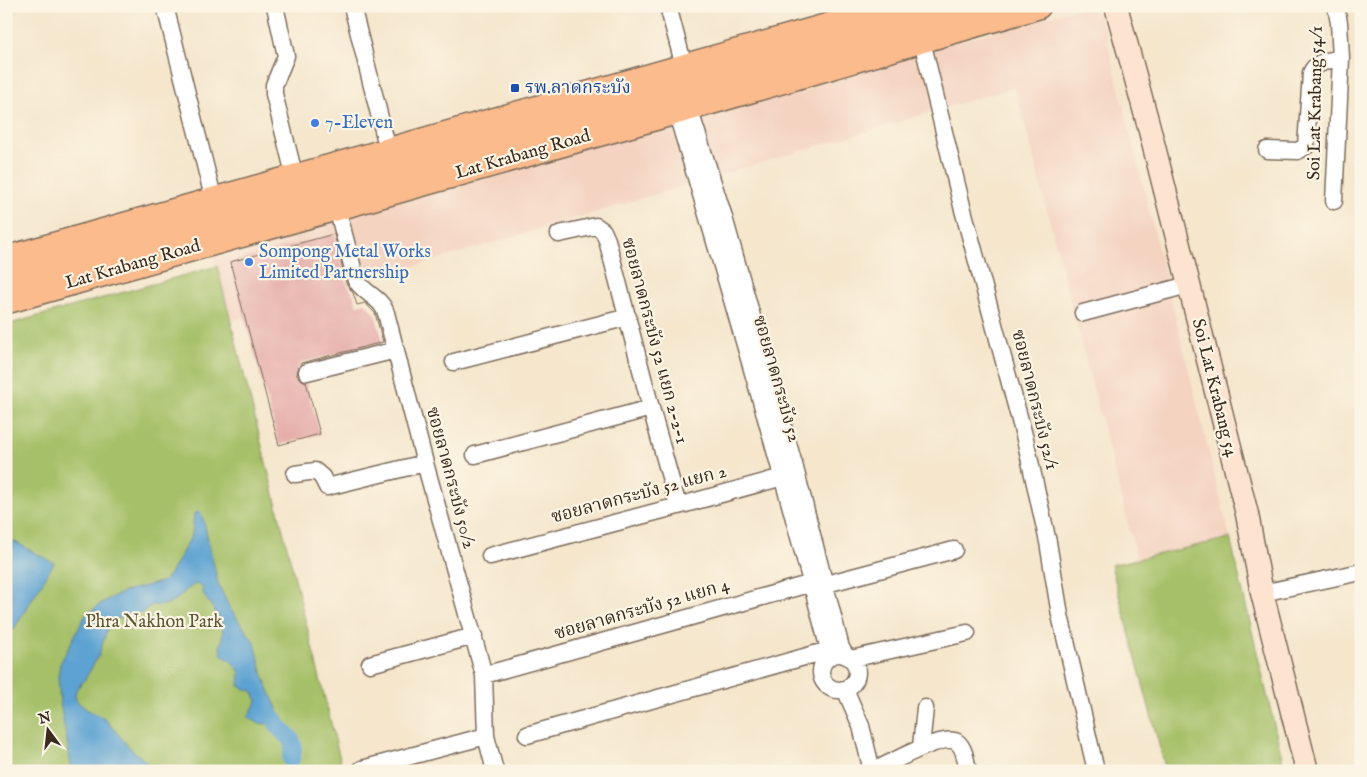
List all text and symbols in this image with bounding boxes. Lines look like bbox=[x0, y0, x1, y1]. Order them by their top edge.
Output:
street label: Soi Lat Krabang 54/1 bbox=[1303, 26, 1329, 180]
place label: รพ.ลาดกระบัง bbox=[525, 77, 631, 100]
marker: รพ.ลาดกระบัง bbox=[509, 82, 521, 94]
place label: 7-Eleven bbox=[325, 112, 394, 135]
marker: 7-Eleven bbox=[309, 117, 321, 129]
street label: Lat Krabang Road bbox=[453, 125, 594, 185]
street label: Lat Krabang Road bbox=[63, 235, 204, 295]
street label: ซอยลาดกระบัง 52 แยก 2-2-1 bbox=[615, 235, 693, 447]
place label: Sompong Metal Works Limited Partnership bbox=[259, 241, 431, 285]
marker: Sompong Metal Works Limited Partnership bbox=[243, 256, 255, 268]
street label: ซอยลาดกระบัง 52 bbox=[747, 313, 805, 445]
street label: Soi Lat Krabang 54 bbox=[1186, 316, 1242, 460]
street label: ซอยลาดกระบัง 52/1 bbox=[1005, 327, 1063, 473]
street label: ซอยลาดกระบัง 50/2 bbox=[420, 405, 480, 551]
street label: ซอยลาดกระบัง 52 แยก 2 bbox=[549, 461, 729, 529]
street label: ซอยลาดกระบัง 52 แยก 4 bbox=[552, 574, 732, 646]
park label: Phra Nakhon Park bbox=[85, 611, 223, 634]
north arrow bbox=[22, 704, 72, 754]
text: N bbox=[36, 708, 53, 729]

